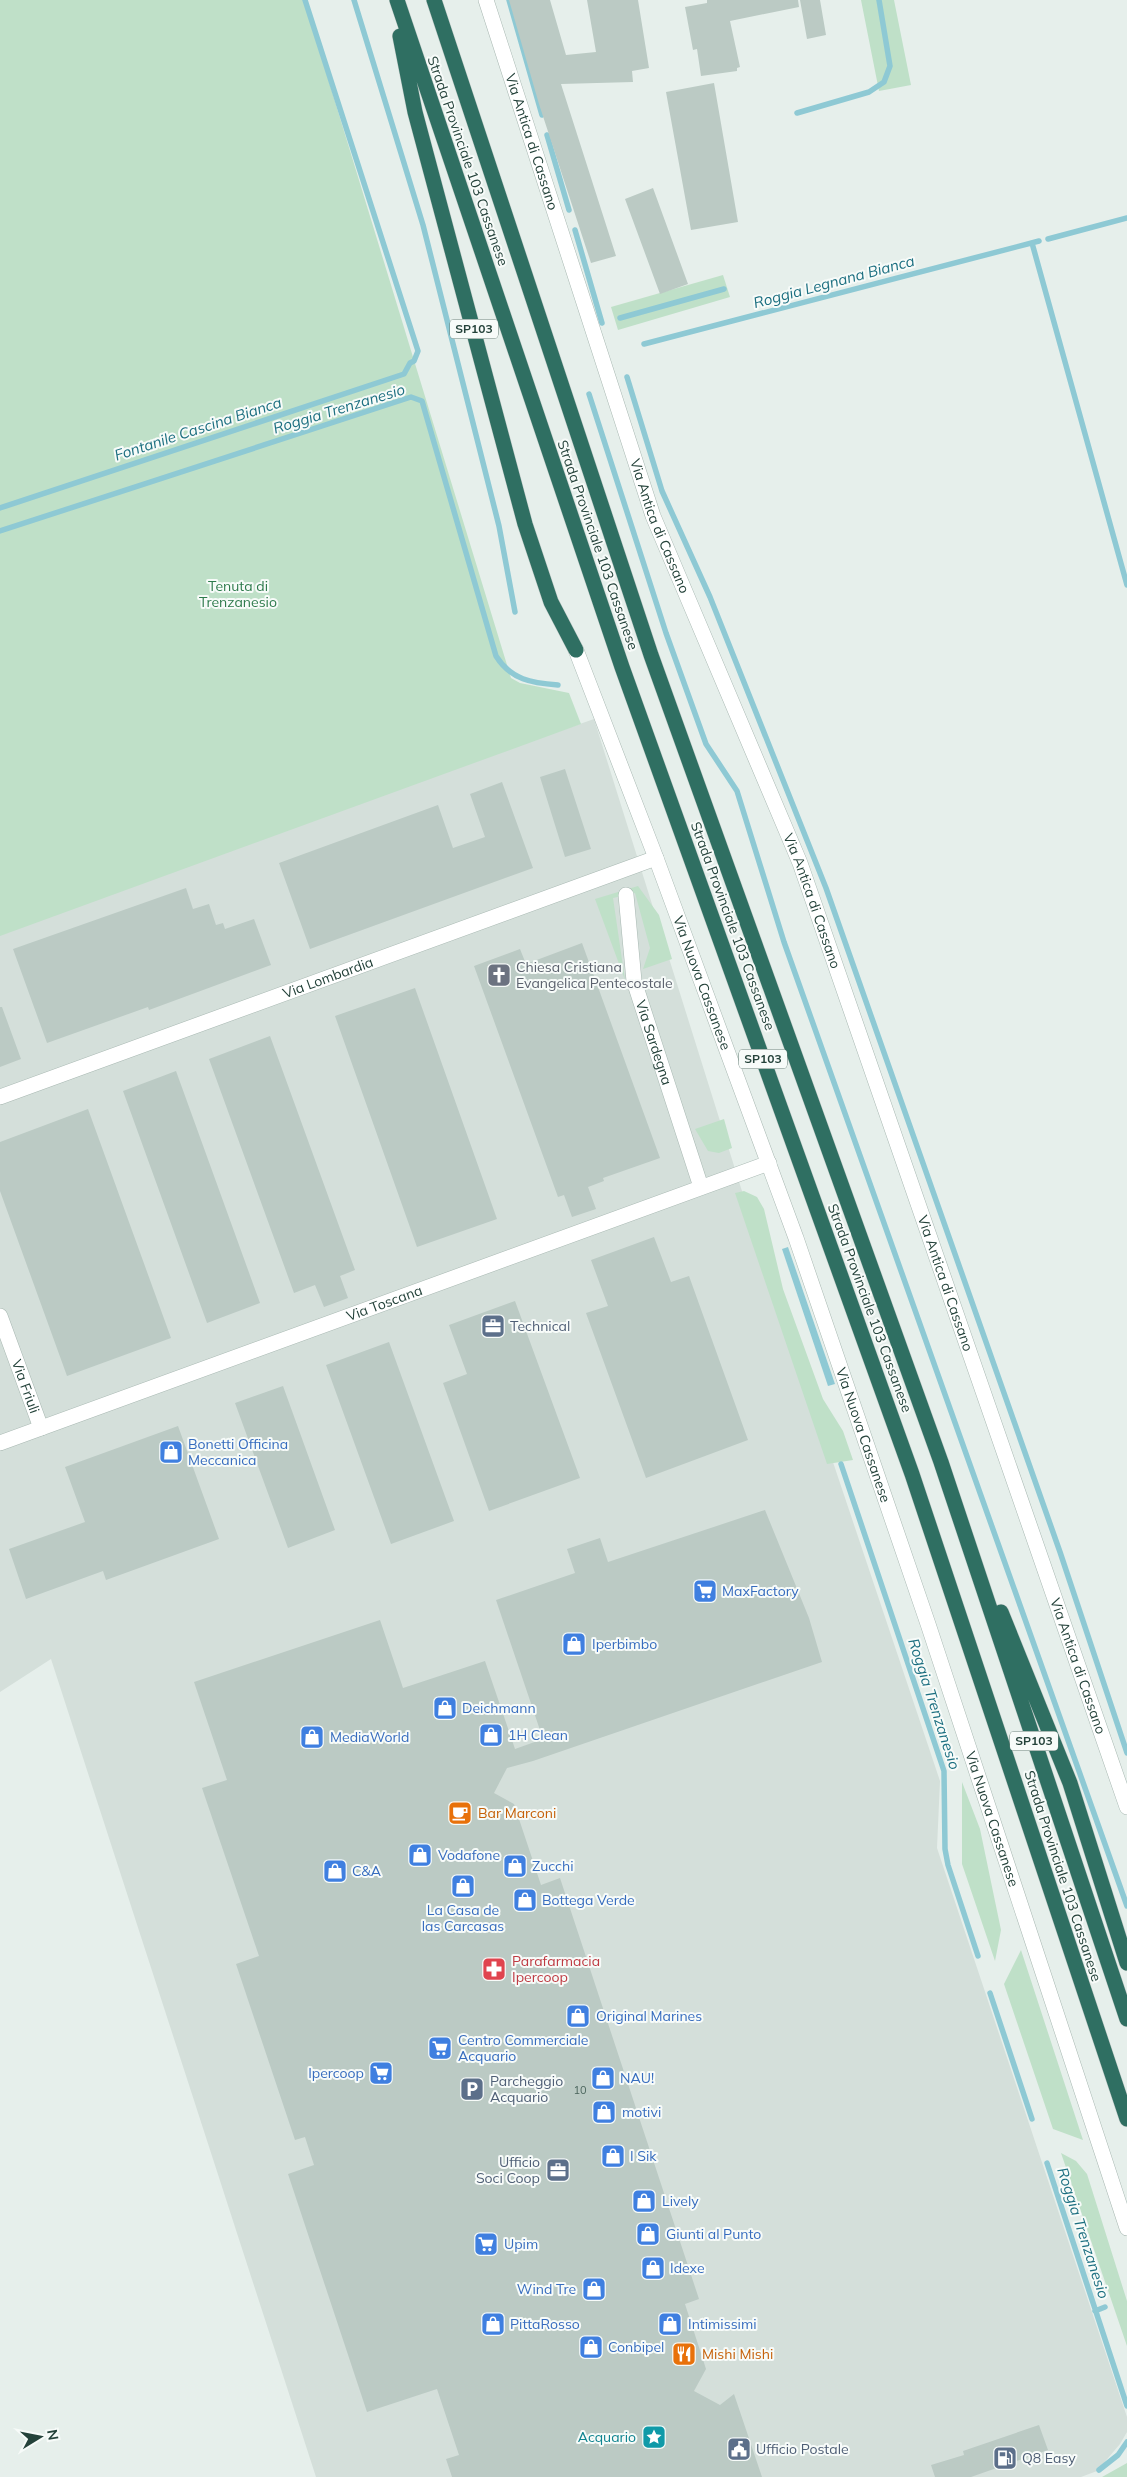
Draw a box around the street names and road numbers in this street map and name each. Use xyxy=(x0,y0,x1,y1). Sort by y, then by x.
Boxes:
street label: Strada Provinciale 103 Cassanese xyxy=(424,54,512,268)
street label: Via Antica di Cassano xyxy=(501,71,562,212)
road number: SP103 xyxy=(450,320,498,338)
street label: Strada Provinciale 103 Cassanese xyxy=(554,438,642,652)
street label: Via Antica di Cassano xyxy=(626,456,694,596)
street label: Strada Provinciale 103 Cassanese xyxy=(687,819,779,1033)
street label: Via Antica di Cassano xyxy=(779,830,845,971)
street label: Via Nuova Cassanese xyxy=(669,913,735,1052)
street label: Via Lombardia xyxy=(280,953,376,1002)
street label: Via Sardegna xyxy=(632,998,676,1087)
road number: SP103 xyxy=(739,1050,787,1068)
street label: Strada Provinciale 103 Cassanese xyxy=(824,1201,916,1415)
street label: Via Antica di Cassano xyxy=(914,1213,977,1354)
street label: Via Toscana xyxy=(344,1281,425,1325)
street label: Via Friuli xyxy=(8,1357,44,1416)
street label: Via Nuova Cassanese xyxy=(832,1365,895,1505)
street label: Via Antica di Cassano xyxy=(1046,1596,1110,1736)
road number: SP103 xyxy=(1010,1732,1058,1750)
street label: Via Nuova Cassanese xyxy=(962,1749,1023,1889)
street label: Strada Provinciale 103 Cassanese xyxy=(1020,1768,1106,1984)

